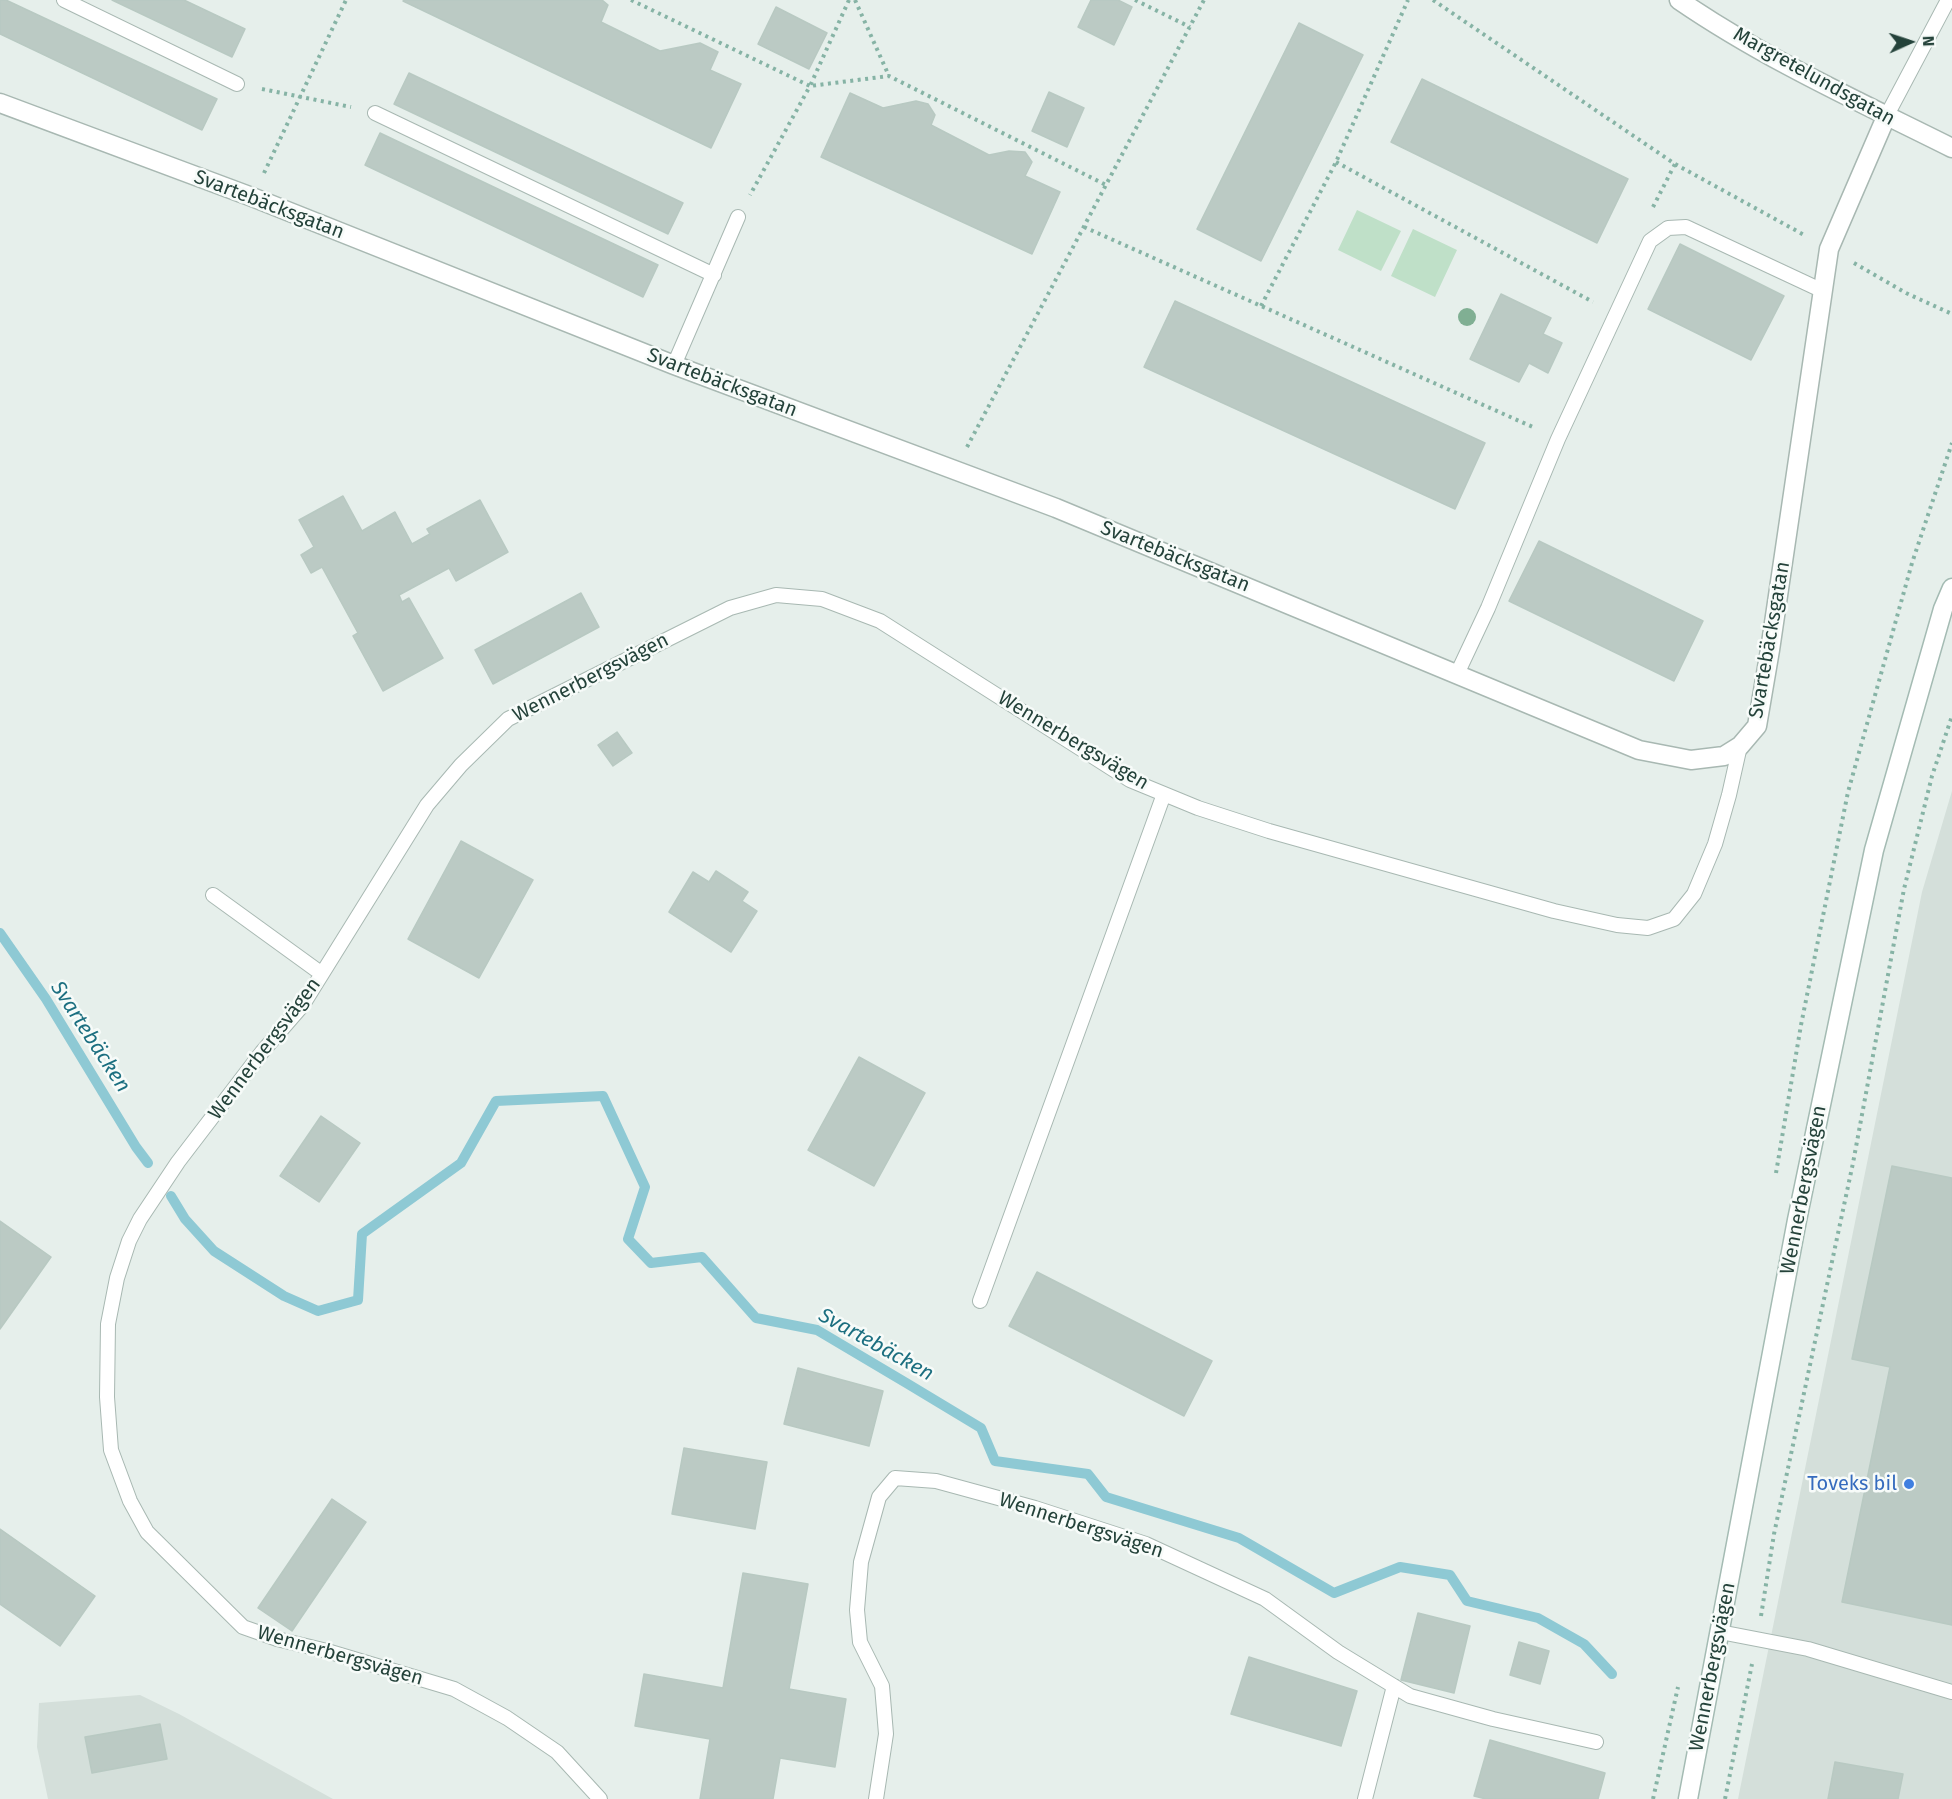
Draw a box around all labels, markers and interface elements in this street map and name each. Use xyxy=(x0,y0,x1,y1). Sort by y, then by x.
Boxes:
north arrow xyxy=(1880,12,1940,72)
street label: Margretelundsgatan xyxy=(1729,23,1899,131)
text: N xyxy=(1919,35,1938,47)
street label: Svartebäcksgatan xyxy=(191,165,347,245)
street label: Svartebäcksgatan xyxy=(644,343,800,423)
street label: Svartebäcksgatan xyxy=(1097,516,1253,598)
street label: Svartebäcksgatan xyxy=(1744,560,1796,720)
street label: Wennerbergsvägen xyxy=(509,628,673,728)
street label: Wennerbergsvägen xyxy=(993,687,1153,795)
street label: Wennerbergsvägen xyxy=(204,973,326,1125)
water label: Svartebäcken xyxy=(45,977,135,1097)
street label: Wennerbergsvägen xyxy=(1776,1103,1832,1277)
water label: Svartebäcken xyxy=(814,1303,938,1387)
place label: Toveks bil xyxy=(1807,1472,1897,1496)
marker: Toveks bil xyxy=(1902,1477,1916,1491)
street label: Wennerbergsvägen xyxy=(996,1488,1166,1564)
street label: Wennerbergsvägen xyxy=(1685,1580,1741,1754)
street label: Wennerbergsvägen xyxy=(254,1621,426,1691)

